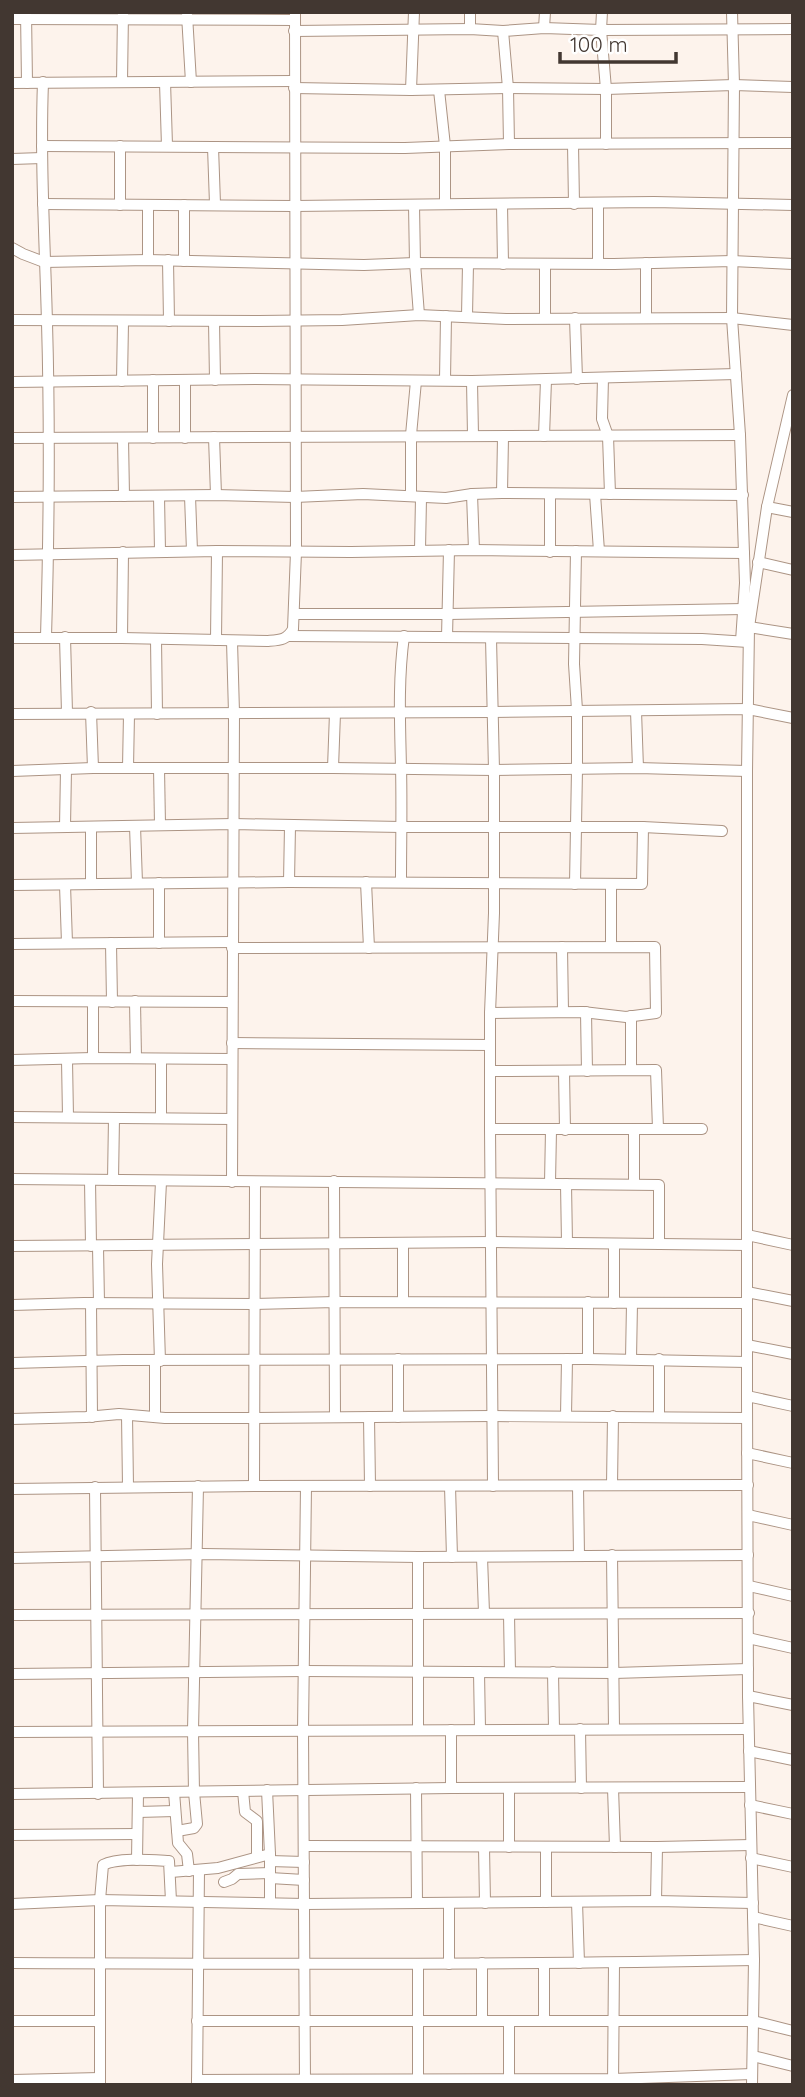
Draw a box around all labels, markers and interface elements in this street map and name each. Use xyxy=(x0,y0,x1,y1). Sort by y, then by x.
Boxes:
scale bar xyxy=(560,21,676,65)
text: 100 m xyxy=(570,31,628,57)

